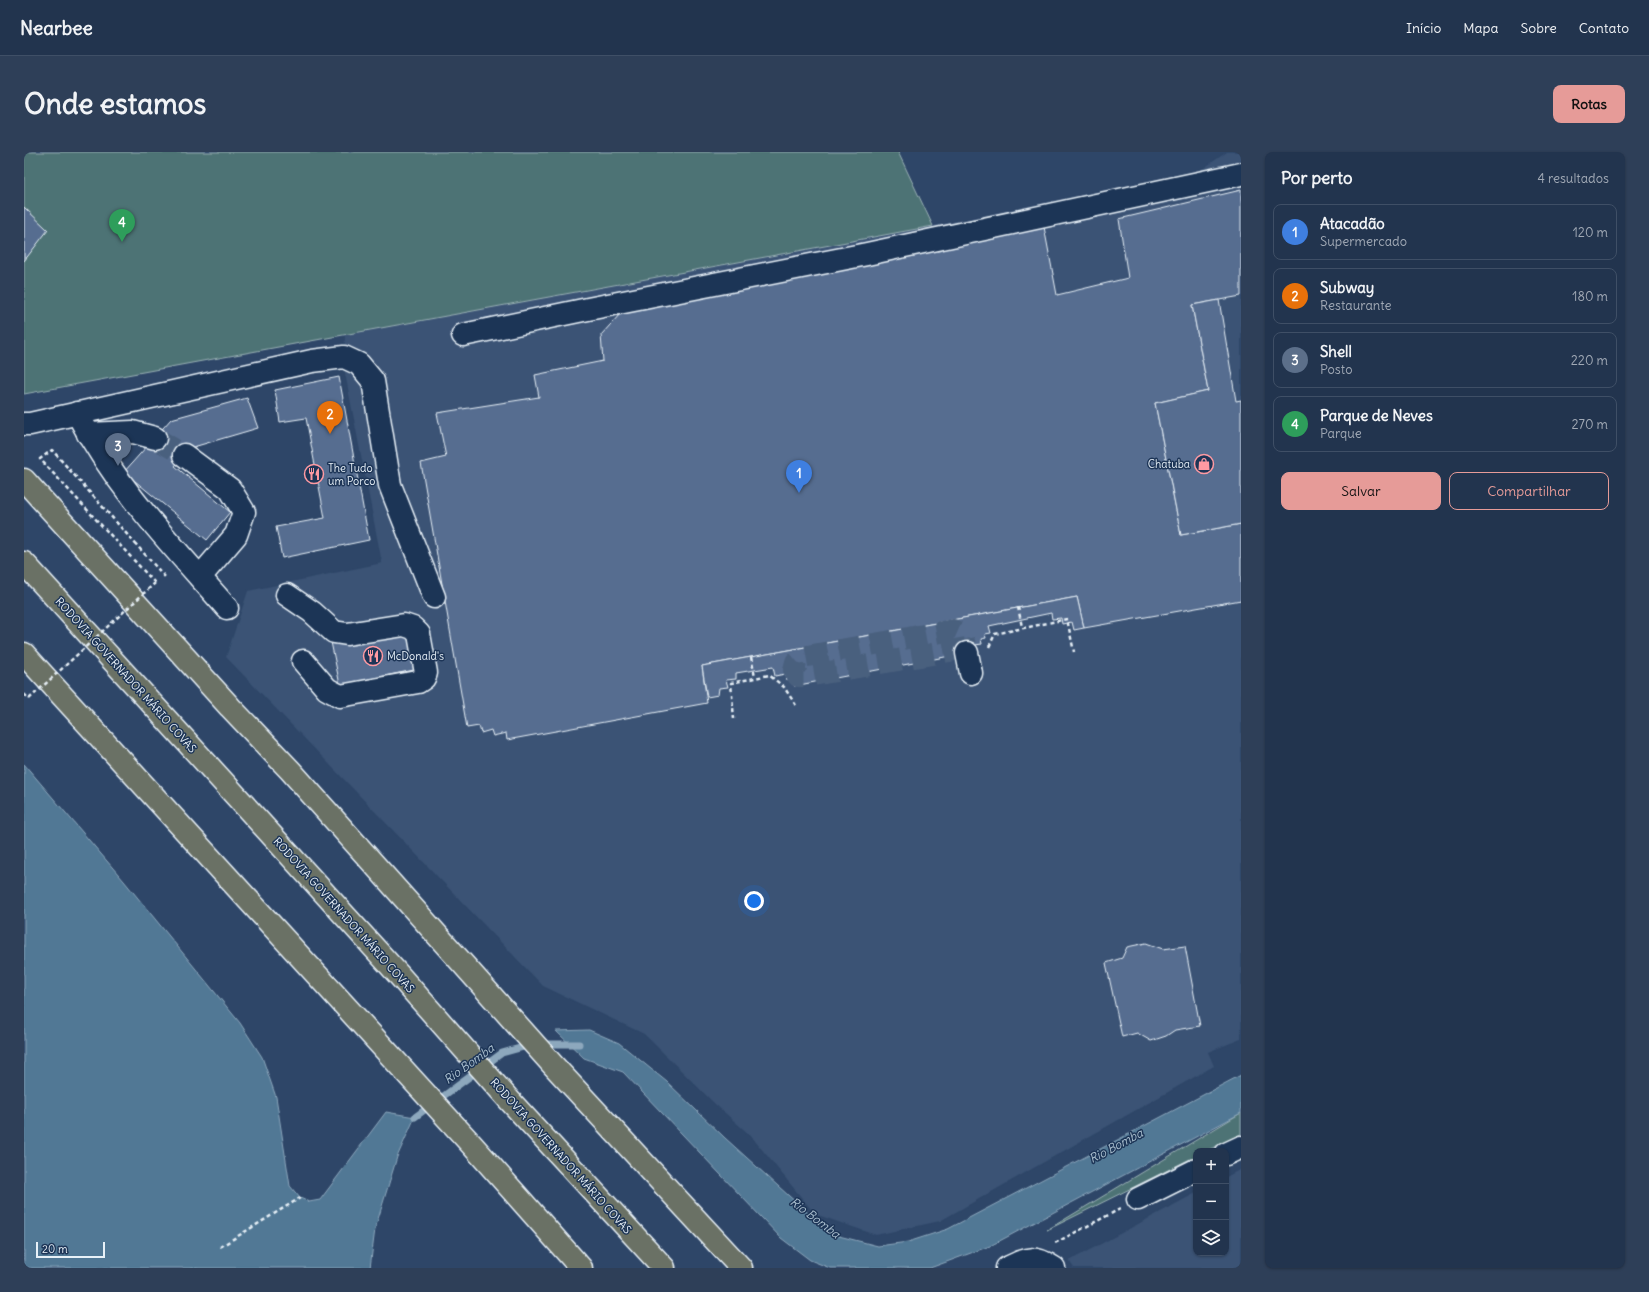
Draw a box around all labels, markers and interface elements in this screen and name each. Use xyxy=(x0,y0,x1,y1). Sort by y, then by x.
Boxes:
text: Nearbee xyxy=(20,16,93,40)
text: Início xyxy=(1406,19,1441,37)
text: Mapa xyxy=(1463,19,1499,37)
text: Sobre xyxy=(1521,19,1557,37)
text: Contato xyxy=(1579,19,1629,37)
button: Rotas xyxy=(1553,85,1625,123)
text: Onde estamos xyxy=(24,86,206,122)
text: Por perto xyxy=(1281,167,1352,189)
text: 4 resultados xyxy=(1537,170,1609,187)
pin: 4 xyxy=(109,209,135,242)
text: Atacadão xyxy=(1320,214,1385,233)
text: 1 xyxy=(1292,224,1298,241)
text: 120 m xyxy=(1573,224,1608,241)
text: Supermercado xyxy=(1320,233,1407,250)
text: Subway xyxy=(1320,278,1374,297)
text: 2 xyxy=(1291,288,1299,305)
text: 180 m xyxy=(1572,288,1608,305)
text: Restaurante xyxy=(1320,297,1392,314)
text: Shell xyxy=(1320,342,1352,361)
text: 3 xyxy=(1291,352,1299,369)
text: 220 m xyxy=(1571,352,1608,369)
text: Posto xyxy=(1320,361,1352,378)
pin: 2 xyxy=(317,401,343,434)
text: Parque de Neves xyxy=(1320,406,1433,425)
text: 4 xyxy=(1291,416,1299,433)
text: 270 m xyxy=(1571,416,1608,433)
text: Parque xyxy=(1320,425,1362,442)
pin: 3 xyxy=(105,433,131,466)
shop icon: Chatuba xyxy=(1193,453,1215,475)
place label: Chatuba xyxy=(1148,457,1190,471)
pin: 1 xyxy=(786,460,812,493)
place label: The Tudo um Porco xyxy=(328,461,375,488)
restaurant icon: The Tudo um Porco xyxy=(303,463,325,485)
button: Salvar xyxy=(1281,472,1441,510)
button: Compartilhar xyxy=(1449,472,1609,510)
street label: RODOVIA GOVERNADOR MÁRIO COVAS xyxy=(52,594,200,756)
restaurant icon: McDonald's xyxy=(362,645,384,667)
place label: McDonald's xyxy=(387,649,444,663)
street label: RODOVIA GOVERNADOR MÁRIO COVAS xyxy=(270,834,418,996)
your location xyxy=(744,891,764,911)
water label: Rio Bomba xyxy=(441,1040,498,1087)
street label: RODOVIA GOVERNADOR MÁRIO COVAS xyxy=(487,1075,635,1237)
water label: Rio Bomba xyxy=(1086,1125,1146,1166)
map controls xyxy=(1193,1148,1229,1256)
button: + xyxy=(1193,1148,1229,1184)
button: − xyxy=(1193,1184,1229,1220)
water label: Rio Bomba xyxy=(787,1194,844,1242)
button: layers xyxy=(1193,1220,1229,1256)
scale bar xyxy=(36,1240,105,1259)
text: 20 m xyxy=(42,1242,68,1256)

